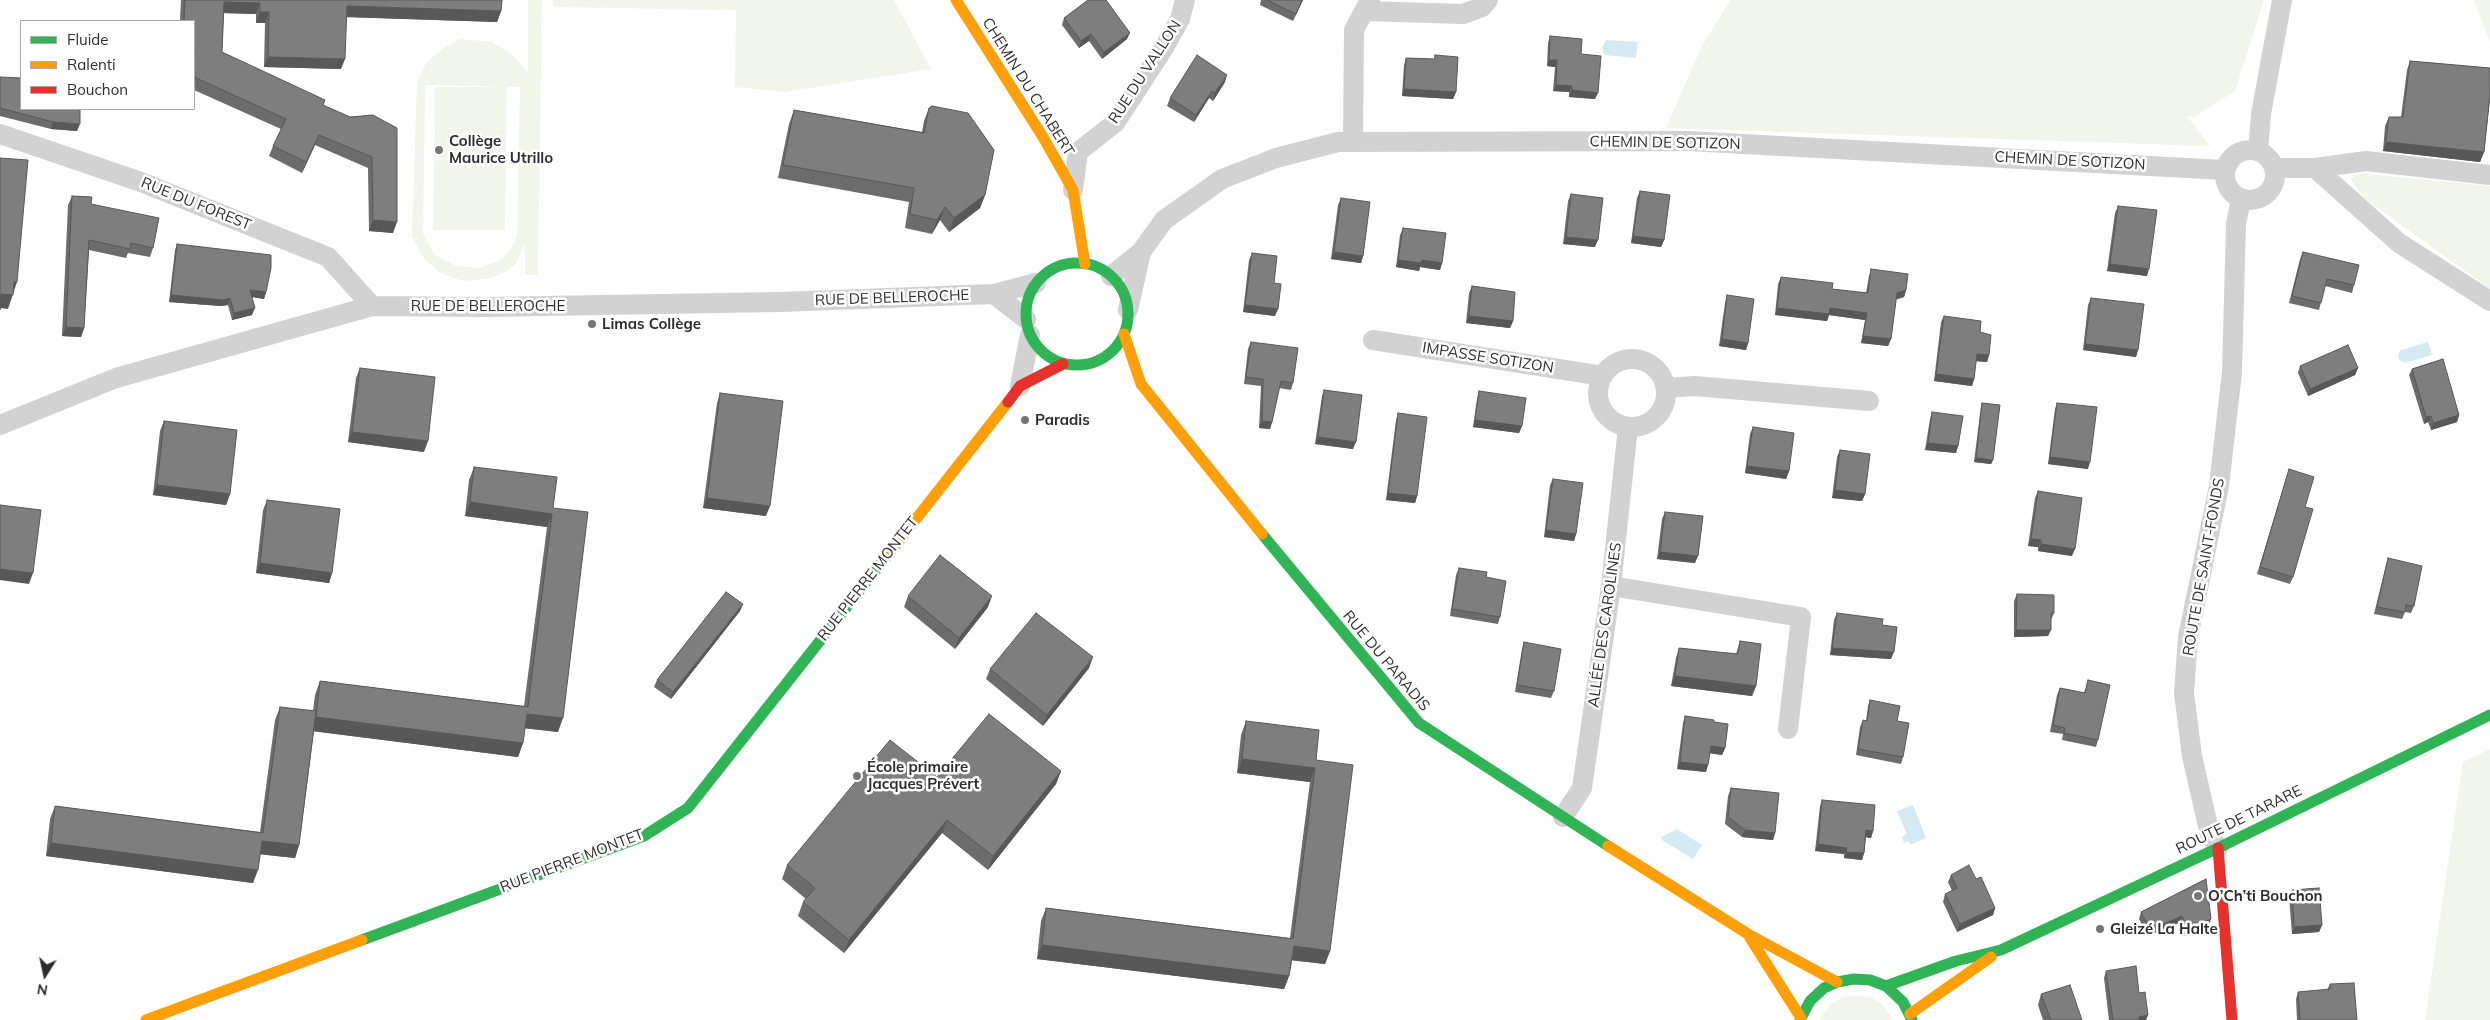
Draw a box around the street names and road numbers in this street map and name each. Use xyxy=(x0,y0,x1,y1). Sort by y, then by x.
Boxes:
street label: CHEMIN DU CHABERT xyxy=(978,15,1078,159)
street label: RUE DU VALLON xyxy=(1105,17,1185,127)
street label: CHEMIN DE SOTIZON xyxy=(1589,133,1741,153)
street label: CHEMIN DE SOTIZON xyxy=(1994,148,2146,174)
street label: RUE DU FOREST xyxy=(138,174,254,234)
street label: RUE DE BELLEROCHE xyxy=(814,286,970,310)
street label: RUE DE BELLEROCHE xyxy=(411,297,565,315)
street label: IMPASSE SOTIZON xyxy=(1421,339,1555,377)
street label: ROUTE DE SAINT-FONDS xyxy=(2179,477,2229,657)
street label: RUE PIERRE MONTET xyxy=(814,513,922,645)
street label: ALLÉE DES CAROLINES xyxy=(1585,541,1625,709)
street label: RUE DU PARADIS xyxy=(1339,607,1433,715)
street label: ROUTE DE TARARE xyxy=(2173,782,2305,858)
street label: RUE PIERRE MONTET xyxy=(498,825,646,897)

